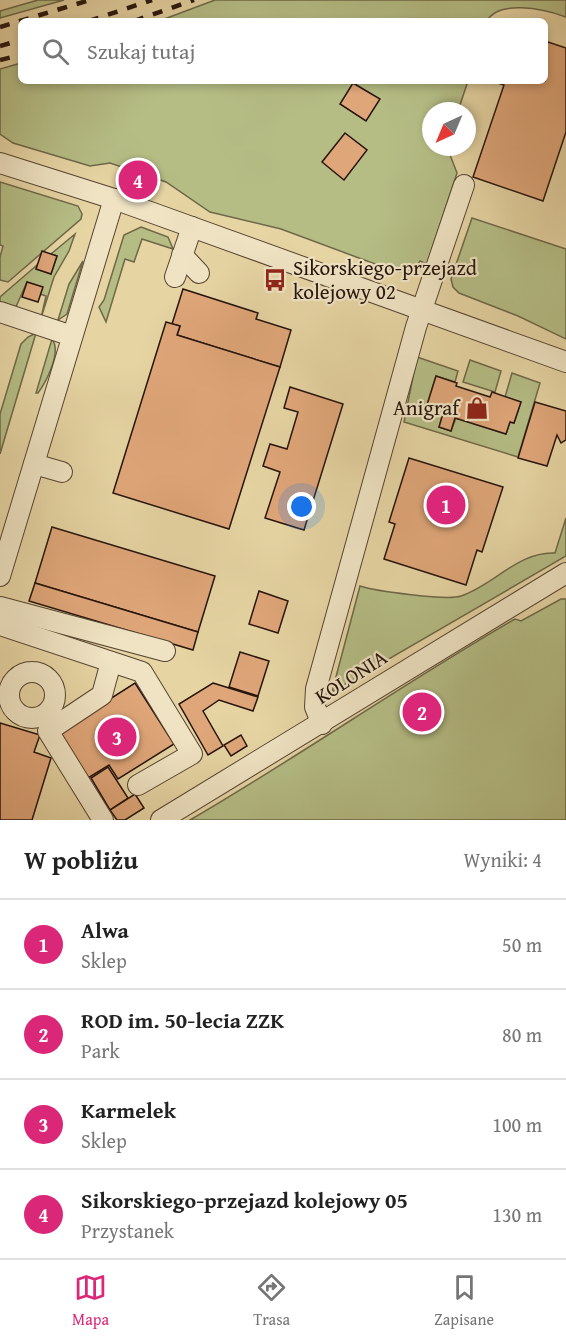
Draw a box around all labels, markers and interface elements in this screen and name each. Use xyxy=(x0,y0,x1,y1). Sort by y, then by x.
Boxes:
search box xyxy=(18,18,548,84)
icon: search xyxy=(39,35,72,68)
text: Szukaj tutaj xyxy=(87,35,195,67)
north arrow xyxy=(422,102,476,156)
pin: 4 xyxy=(118,158,158,202)
place label: Sikorskiego-przejazd kolejowy 02 xyxy=(293,252,478,307)
bus stop icon: Sikorskiego-przejazd kolejowy 02 xyxy=(262,267,288,293)
place label: Anigraf xyxy=(393,392,461,423)
shop icon: Anigraf xyxy=(464,395,490,421)
pin: 1 xyxy=(426,482,466,528)
your location xyxy=(287,492,316,521)
street label: KOLONIA xyxy=(309,642,393,712)
pin: 2 xyxy=(402,690,442,734)
pin: 3 xyxy=(98,714,136,760)
text: W pobliżu xyxy=(24,840,138,879)
text: Wyniki: 4 xyxy=(464,845,542,874)
text: Alwa xyxy=(81,914,129,946)
text: 1 xyxy=(38,930,49,959)
text: 50 m xyxy=(502,930,542,959)
text: Sklep xyxy=(81,946,127,975)
text: ROD im. 50-lecia ZZK xyxy=(81,1004,284,1036)
text: 2 xyxy=(38,1020,49,1049)
text: 80 m xyxy=(502,1020,542,1049)
text: Park xyxy=(81,1036,120,1065)
text: Karmelek xyxy=(81,1094,176,1126)
text: 3 xyxy=(38,1110,49,1139)
text: 100 m xyxy=(492,1110,542,1139)
text: Sklep xyxy=(81,1126,127,1155)
text: Sikorskiego-przejazd kolejowy 05 xyxy=(81,1184,408,1216)
text: 4 xyxy=(38,1200,49,1229)
text: 130 m xyxy=(492,1200,542,1229)
text: Przystanek xyxy=(81,1216,174,1245)
tab: Mapa xyxy=(72,1271,109,1331)
tab: Trasa xyxy=(253,1271,290,1331)
tab: Zapisane xyxy=(434,1271,494,1331)

